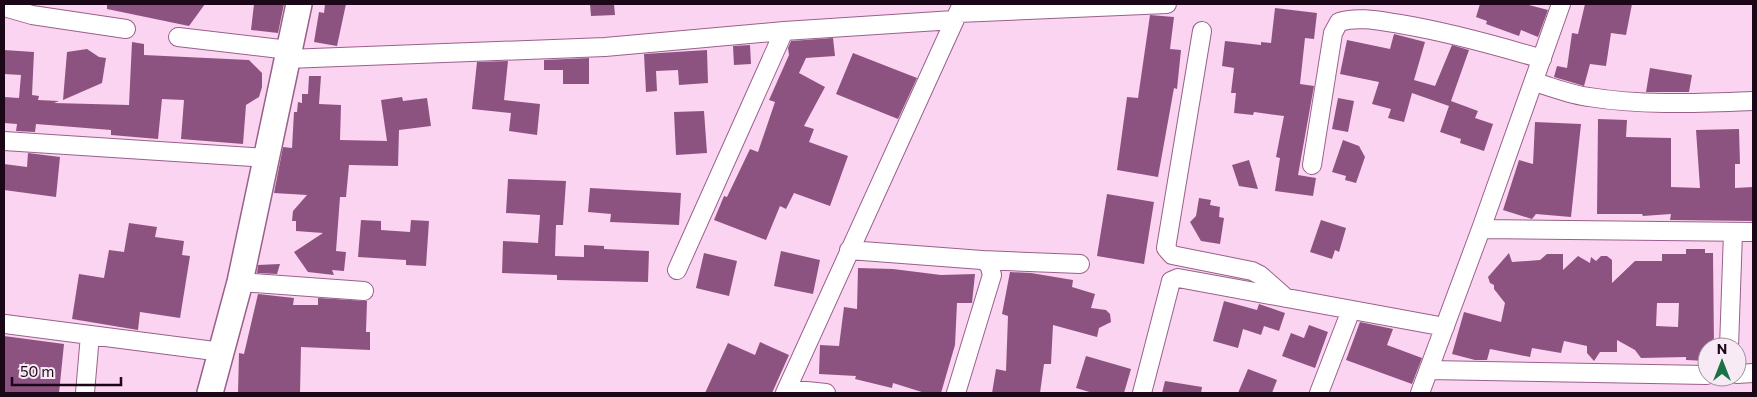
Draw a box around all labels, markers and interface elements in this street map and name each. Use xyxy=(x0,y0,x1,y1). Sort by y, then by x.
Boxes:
north arrow xyxy=(1697,337,1747,387)
text: N xyxy=(1717,340,1727,357)
scale bar xyxy=(12,354,121,386)
text: 50 m xyxy=(20,362,54,380)

